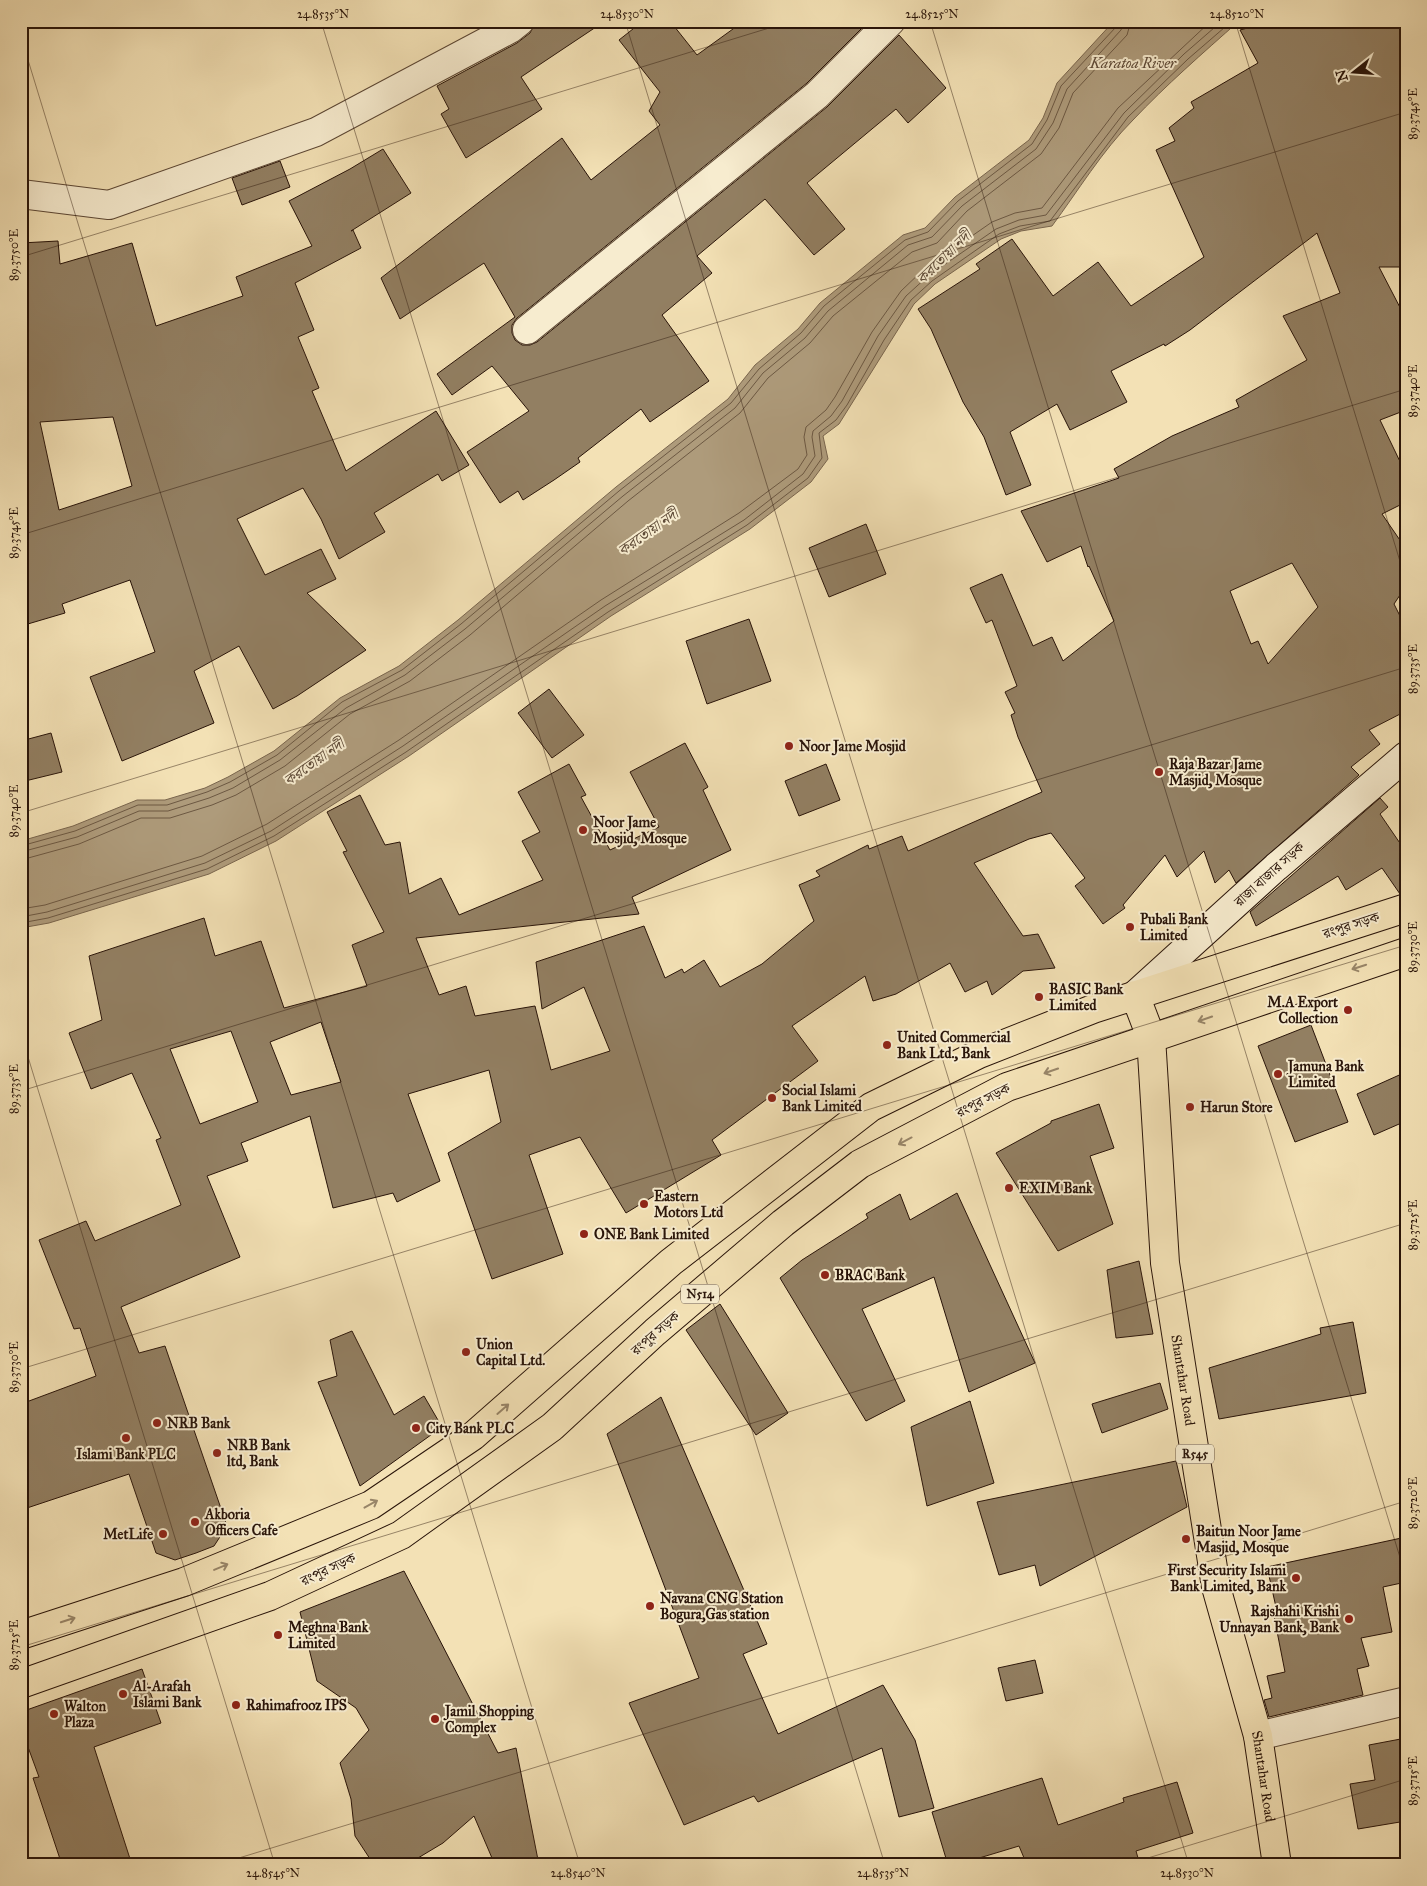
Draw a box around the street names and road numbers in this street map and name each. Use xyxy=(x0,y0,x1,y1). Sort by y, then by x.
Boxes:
street label: রাজা বাজার সড়ক xyxy=(1230,838,1309,911)
street label: রংপুর সড়ক xyxy=(1320,908,1383,943)
street label: রংপুর সড়ক xyxy=(952,1079,1014,1122)
road number: N514 xyxy=(681,1285,719,1304)
street label: রংপুর সড়ক xyxy=(627,1307,684,1360)
street label: Shantahar Road xyxy=(1167,1333,1198,1427)
road number: R545 xyxy=(1176,1445,1214,1464)
street label: রংপুর সড়ক xyxy=(297,1549,359,1590)
street label: Shantahar Road xyxy=(1248,1729,1279,1823)

